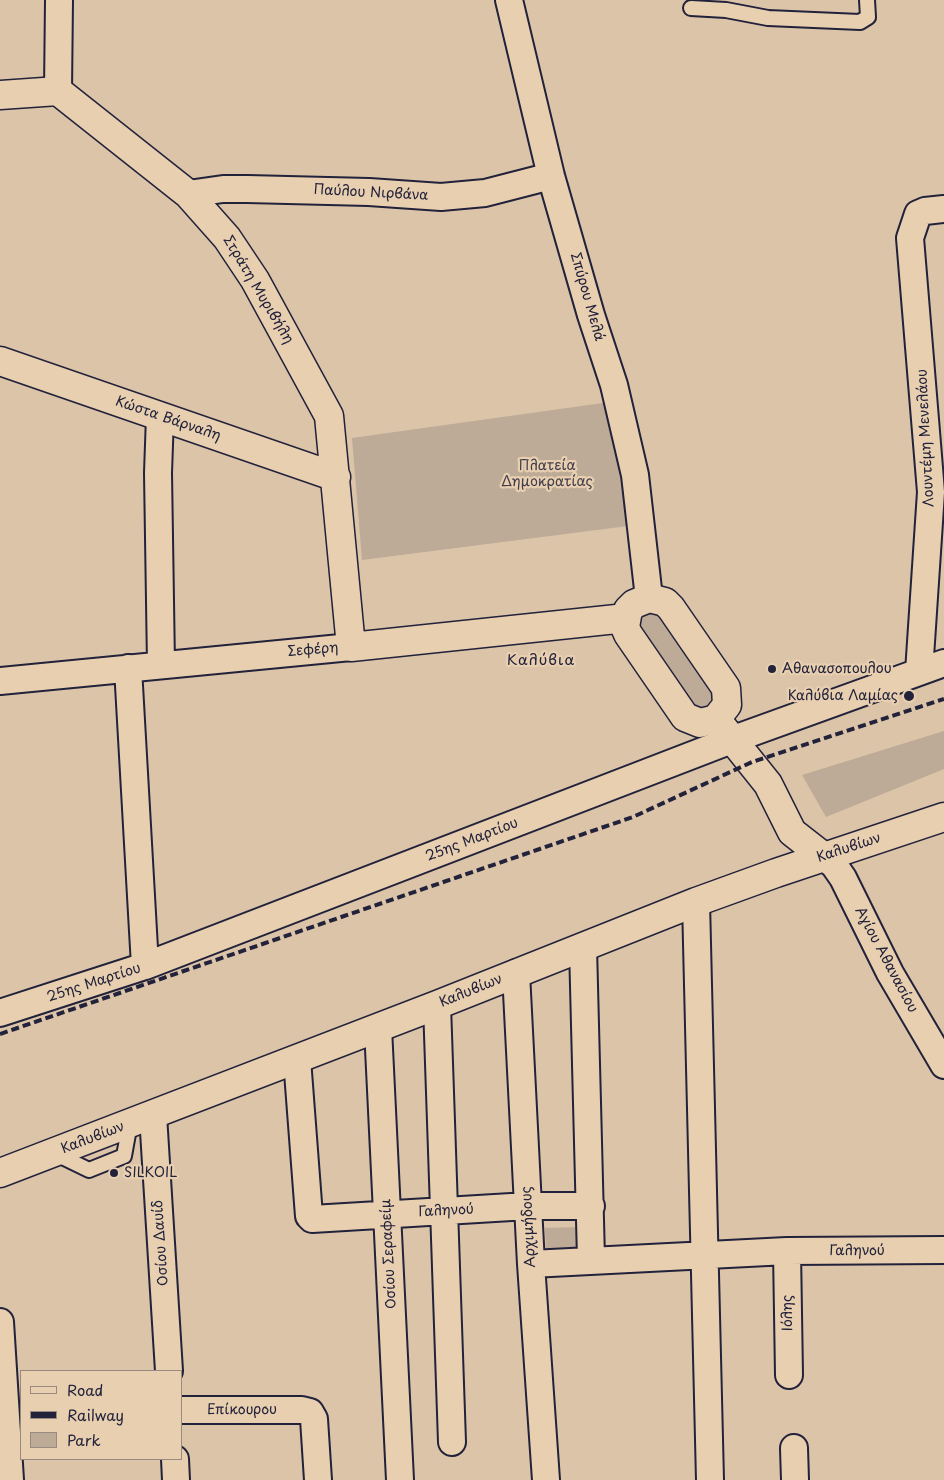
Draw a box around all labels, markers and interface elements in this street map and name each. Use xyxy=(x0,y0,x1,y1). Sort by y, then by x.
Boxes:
street label: Παύλου Νιρβάνα xyxy=(313,182,429,204)
street label: Στράτη Μυριβήλη xyxy=(219,233,297,347)
street label: Σπύρου Μελά xyxy=(566,251,608,343)
street label: Λουντέμη Μενελάου xyxy=(914,368,938,508)
street label: Κώστα Βάρναλη xyxy=(113,393,223,445)
park label: Πλατεία Δημοκρατίας xyxy=(501,458,593,491)
street label: Σεφέρη xyxy=(287,639,339,661)
district label: Καλύβια xyxy=(507,652,575,670)
place label: Αθανασοπουλου xyxy=(782,661,892,677)
marker: Αθανασοπουλου xyxy=(766,663,778,675)
place label: Καλύβια Λαμίας xyxy=(788,688,898,704)
marker: Καλύβια Λαμίας xyxy=(902,689,916,703)
street label: 25ης Μαρτίου xyxy=(423,815,521,865)
street label: Καλυβίων xyxy=(815,830,883,866)
street label: Αγίου Αθανασίου xyxy=(851,904,921,1016)
street label: 25ης Μαρτίου xyxy=(45,960,143,1006)
street label: Καλυβίων xyxy=(437,971,505,1011)
street label: Καλυβίων xyxy=(59,1118,127,1158)
place label: SILKOIL xyxy=(124,1165,177,1181)
marker: SILKOIL xyxy=(108,1167,120,1179)
street label: Αρχιμήδους xyxy=(518,1186,540,1268)
street label: Οσίου Σεραφείμ xyxy=(378,1198,400,1310)
street label: Οσίου Δαυίδ xyxy=(150,1200,172,1286)
street label: Γαληνού xyxy=(418,1201,474,1221)
street label: Γαληνού xyxy=(829,1243,885,1259)
street label: Ιόλης xyxy=(779,1295,797,1331)
legend xyxy=(20,1370,182,1460)
text: Road xyxy=(67,1378,103,1401)
street label: Επίκουρου xyxy=(207,1402,277,1418)
text: Railway xyxy=(67,1403,124,1426)
text: Park xyxy=(67,1428,101,1451)

